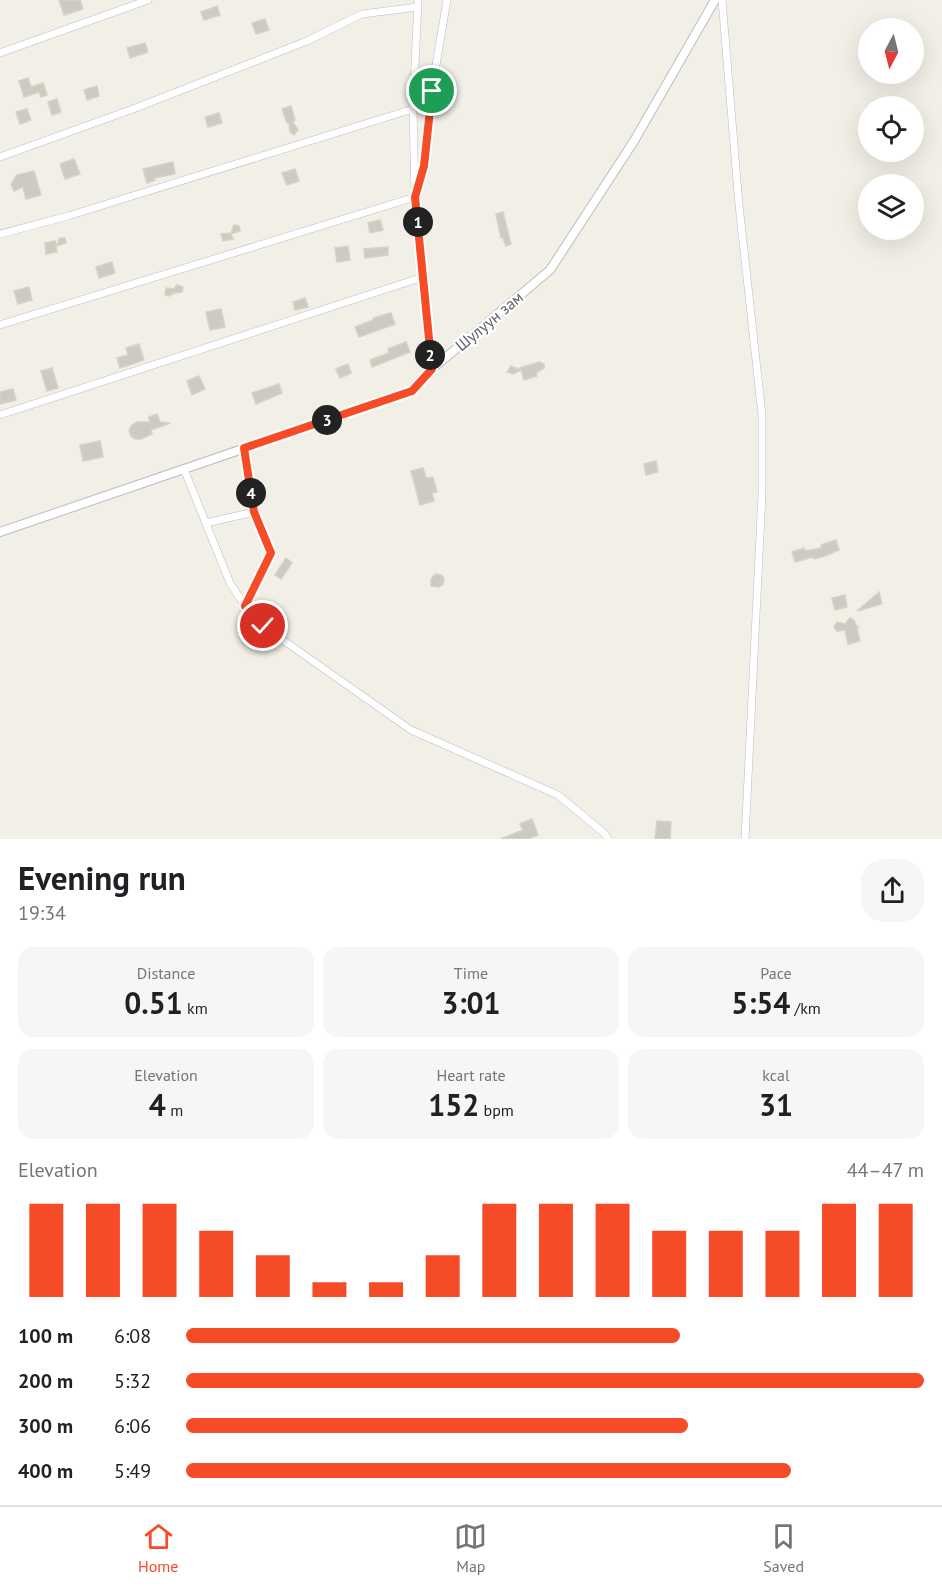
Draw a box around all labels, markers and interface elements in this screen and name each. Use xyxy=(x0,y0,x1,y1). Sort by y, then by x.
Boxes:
north arrow xyxy=(858,18,924,84)
map controls xyxy=(858,18,924,240)
pin xyxy=(406,65,457,116)
icon: arrive xyxy=(415,74,448,107)
button: locate xyxy=(858,96,924,162)
button: layers xyxy=(858,174,924,240)
pin: 1 xyxy=(403,207,433,237)
text: 1 xyxy=(413,212,423,232)
street label: Шулуун зам xyxy=(451,287,527,355)
pin: 2 xyxy=(415,340,445,370)
text: 2 xyxy=(425,345,435,365)
pin: 3 xyxy=(312,405,342,435)
text: 3 xyxy=(322,410,332,430)
pin: 4 xyxy=(236,478,266,508)
text: 4 xyxy=(246,483,256,503)
pin xyxy=(237,600,288,651)
icon: check xyxy=(246,609,279,642)
text: Evening run xyxy=(18,856,186,899)
button: share xyxy=(861,859,924,922)
text: 19:34 xyxy=(18,900,66,926)
text: Distance xyxy=(137,963,195,983)
text: Time xyxy=(454,963,488,983)
text: Pace xyxy=(760,963,792,983)
text: 0.51 xyxy=(124,983,183,1022)
text: 3:01 xyxy=(441,983,501,1022)
text: 5:54 xyxy=(731,983,790,1022)
text: km xyxy=(183,998,208,1018)
text: /km xyxy=(790,998,821,1018)
text: Elevation xyxy=(134,1065,198,1085)
text: Heart rate xyxy=(436,1065,506,1085)
text: kcal xyxy=(762,1065,790,1085)
text: 4 xyxy=(149,1085,166,1124)
text: 152 xyxy=(428,1085,479,1124)
text: 31 xyxy=(759,1085,793,1124)
text: m xyxy=(166,1100,183,1120)
text: bpm xyxy=(479,1100,514,1120)
text: Elevation xyxy=(18,1157,98,1183)
text: 44–47 m xyxy=(847,1157,924,1183)
text: 100 m xyxy=(18,1323,73,1349)
text: 6:08 xyxy=(114,1323,151,1349)
text: 200 m xyxy=(18,1368,73,1394)
text: 5:32 xyxy=(114,1368,151,1394)
text: 300 m xyxy=(18,1413,73,1439)
text: 6:06 xyxy=(114,1413,151,1439)
text: 400 m xyxy=(18,1458,73,1484)
text: 5:49 xyxy=(114,1458,151,1484)
tab: Home xyxy=(138,1520,178,1576)
tab: Map xyxy=(454,1520,487,1576)
tab: Saved xyxy=(763,1520,804,1576)

